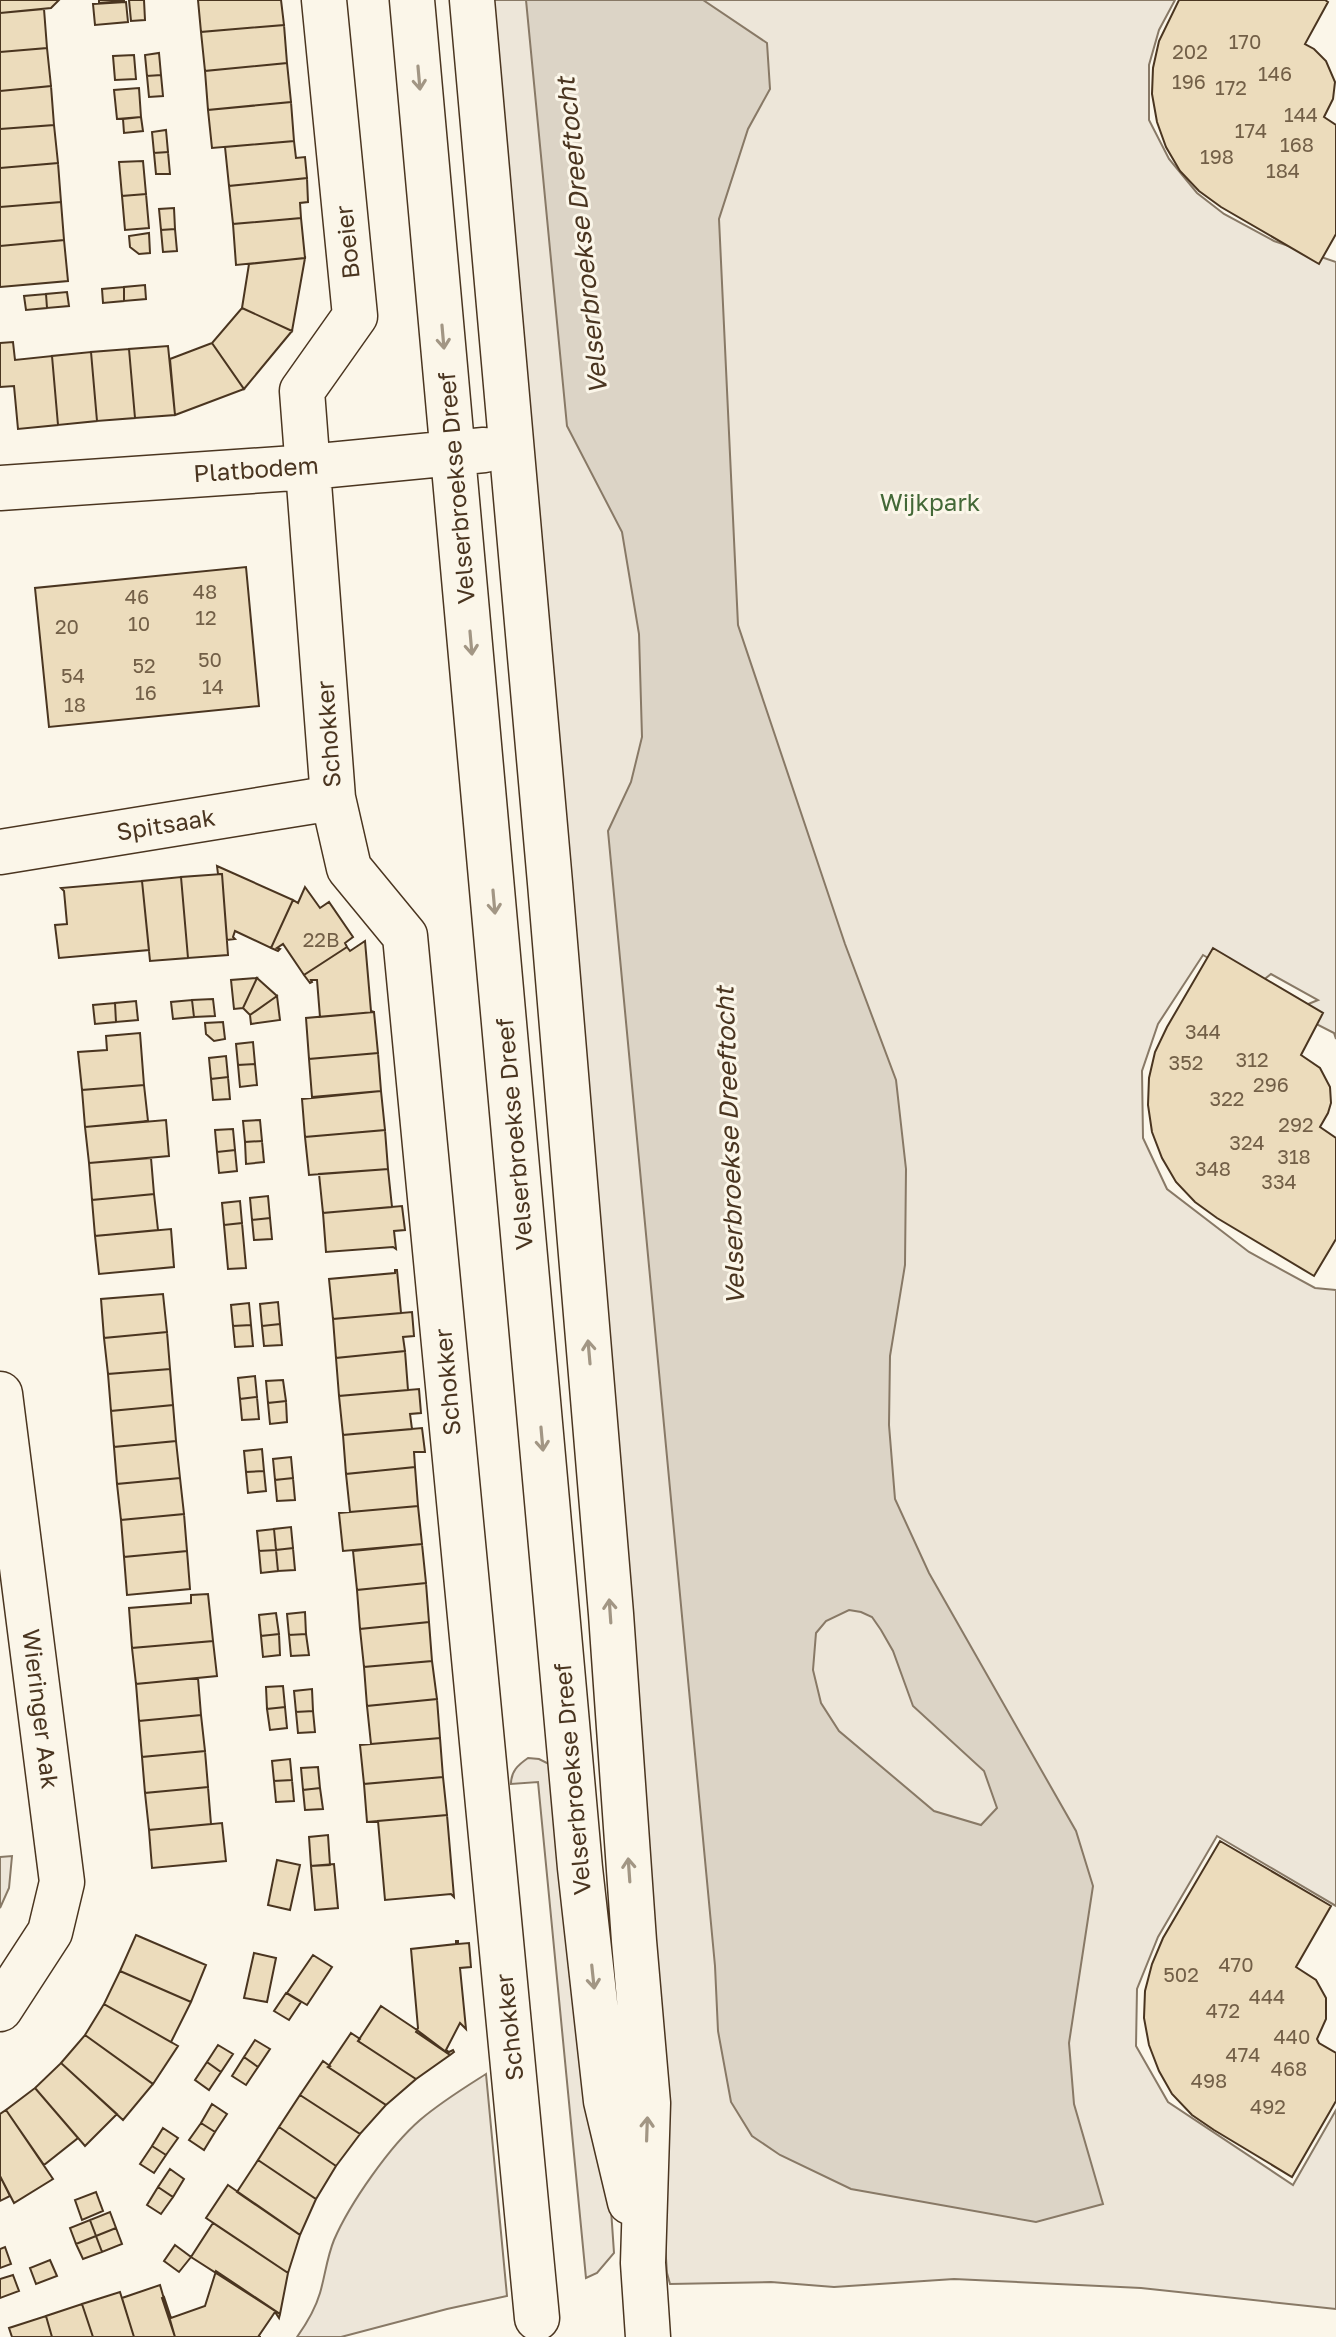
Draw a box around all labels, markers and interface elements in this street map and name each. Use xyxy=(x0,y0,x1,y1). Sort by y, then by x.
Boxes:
house number: 170 xyxy=(1229,29,1261,53)
house number: 202 xyxy=(1172,39,1208,63)
house number: 146 xyxy=(1258,61,1292,85)
one-way arrow xyxy=(412,64,427,91)
house number: 196 xyxy=(1172,69,1206,93)
water label: Velserbroekse Dreeftocht xyxy=(549,73,614,396)
house number: 172 xyxy=(1215,75,1247,99)
house number: 144 xyxy=(1284,102,1318,126)
house number: 174 xyxy=(1235,118,1267,142)
house number: 168 xyxy=(1280,132,1314,156)
house number: 198 xyxy=(1200,144,1234,168)
house number: 184 xyxy=(1266,158,1300,182)
street label: Boeier xyxy=(328,204,365,281)
one-way arrow xyxy=(436,323,451,350)
street label: Velserbroekse Dreef xyxy=(431,371,480,605)
street label: Platbodem xyxy=(192,450,319,487)
park label: Wijkpark xyxy=(880,487,980,516)
house number: 48 xyxy=(193,579,217,603)
house number: 46 xyxy=(125,584,149,608)
house number: 12 xyxy=(195,605,217,629)
house number: 10 xyxy=(128,611,150,635)
house number: 20 xyxy=(55,614,79,638)
one-way arrow xyxy=(464,629,479,656)
house number: 50 xyxy=(198,647,222,671)
house number: 52 xyxy=(132,653,156,677)
house number: 54 xyxy=(61,663,85,687)
house number: 14 xyxy=(202,674,224,698)
street label: Schokker xyxy=(309,679,346,789)
house number: 16 xyxy=(135,680,157,704)
house number: 18 xyxy=(64,692,86,716)
street label: Spitsaak xyxy=(114,801,217,846)
one-way arrow xyxy=(487,888,502,915)
house number: 22B xyxy=(303,927,339,951)
water label: Velserbroekse Dreeftocht xyxy=(708,984,751,1306)
street label: Velserbroekse Dreef xyxy=(489,1017,538,1251)
house number: 344 xyxy=(1185,1019,1221,1043)
house number: 312 xyxy=(1236,1047,1269,1071)
house number: 352 xyxy=(1169,1050,1203,1074)
house number: 296 xyxy=(1253,1072,1289,1096)
house number: 322 xyxy=(1210,1086,1244,1110)
house number: 292 xyxy=(1278,1112,1314,1136)
house number: 324 xyxy=(1229,1130,1265,1154)
house number: 318 xyxy=(1277,1144,1311,1168)
house number: 348 xyxy=(1195,1156,1231,1180)
house number: 334 xyxy=(1261,1169,1297,1193)
street label: Schokker xyxy=(427,1327,466,1437)
one-way arrow xyxy=(581,1339,596,1366)
one-way arrow xyxy=(535,1425,550,1452)
one-way arrow xyxy=(602,1598,617,1625)
street label: Wieringer Aak xyxy=(17,1627,66,1791)
street label: Velserbroekse Dreef xyxy=(547,1662,596,1896)
one-way arrow xyxy=(621,1857,636,1884)
house number: 470 xyxy=(1218,1952,1254,1976)
house number: 502 xyxy=(1163,1962,1199,1986)
one-way arrow xyxy=(585,1963,600,1990)
street label: Schokker xyxy=(488,1972,529,2082)
house number: 444 xyxy=(1249,1984,1285,2008)
house number: 472 xyxy=(1206,1998,1240,2022)
house number: 440 xyxy=(1274,2024,1310,2048)
house number: 474 xyxy=(1226,2042,1261,2066)
house number: 468 xyxy=(1271,2056,1307,2080)
house number: 498 xyxy=(1191,2068,1227,2092)
house number: 492 xyxy=(1250,2094,1286,2118)
one-way arrow xyxy=(640,2116,655,2143)

